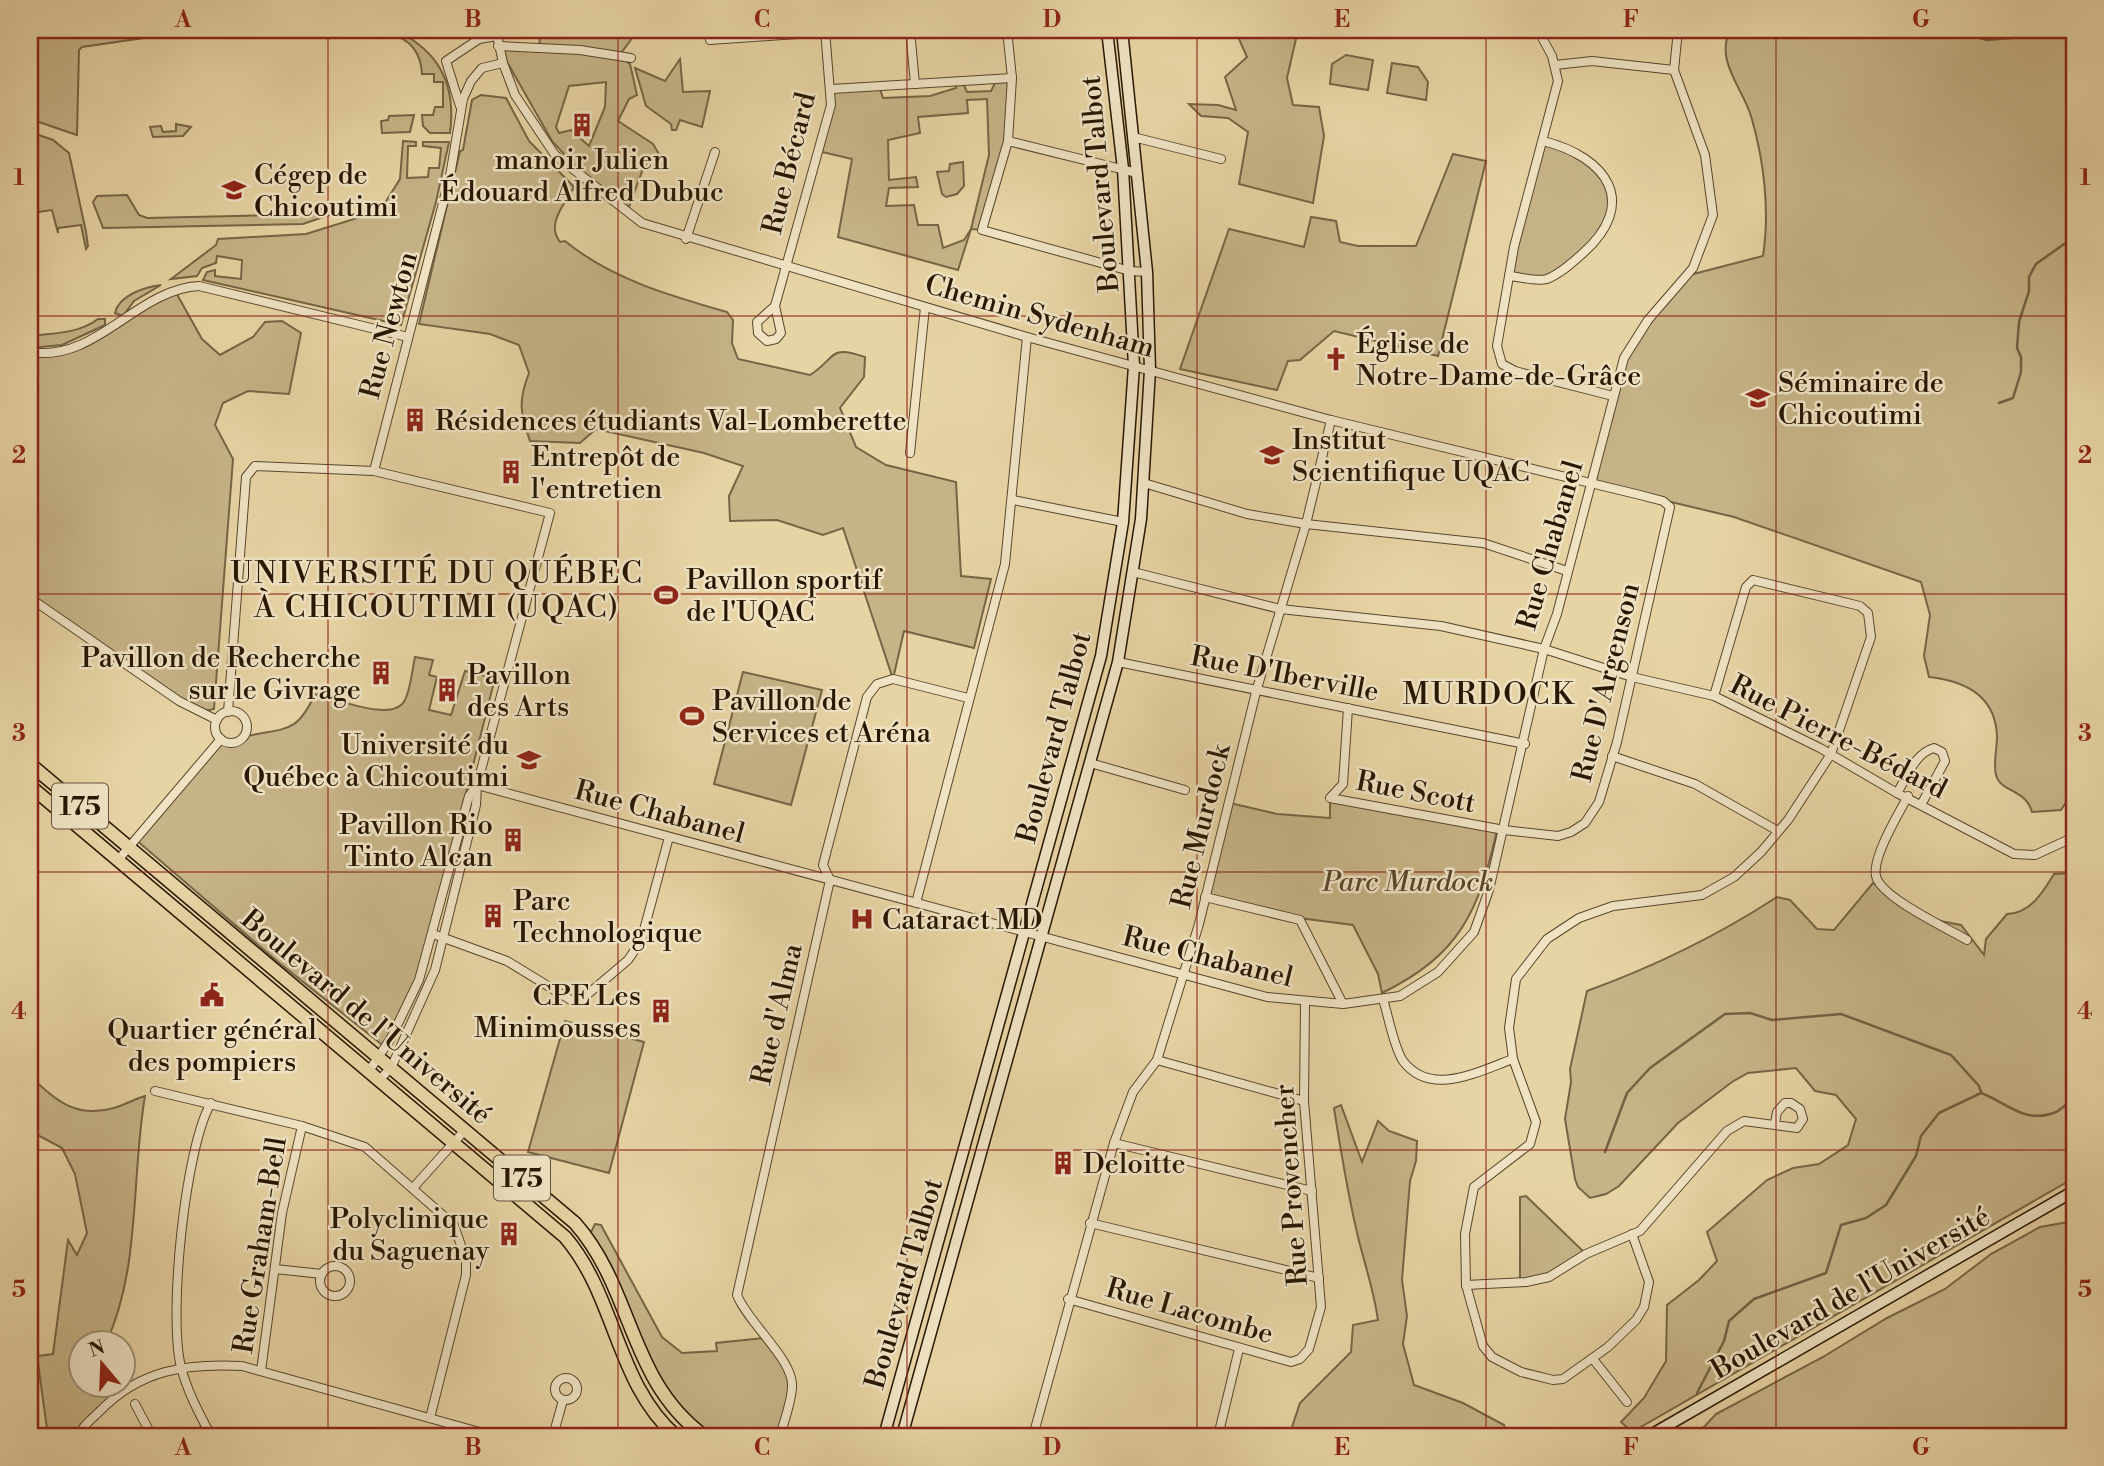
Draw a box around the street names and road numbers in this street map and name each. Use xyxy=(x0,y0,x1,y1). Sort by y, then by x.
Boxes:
street label: Boulevard Talbot xyxy=(1074,74,1127,295)
street label: Rue Bécard xyxy=(755,89,824,238)
street label: Rue Newton xyxy=(353,248,426,403)
street label: Chemin Sydenham xyxy=(921,267,1158,366)
street label: Rue Chabanel xyxy=(1510,457,1591,634)
street label: Rue D'Argenson xyxy=(1565,579,1648,786)
street label: Boulevard Talbot xyxy=(1009,628,1099,848)
street label: Rue D'Iberville xyxy=(1188,639,1382,710)
street label: Rue Pierre-Bédard xyxy=(1724,667,1953,807)
street label: Rue Murdock xyxy=(1164,739,1239,912)
street label: Rue Scott xyxy=(1353,764,1478,821)
street label: Rue Chabanel xyxy=(571,773,748,852)
road number: 175 xyxy=(52,784,108,828)
street label: Boulevard de l'Université xyxy=(233,901,498,1132)
street label: Rue Chabanel xyxy=(1119,919,1297,996)
street label: Rue d'Alma xyxy=(744,940,811,1088)
street label: Rue Provencher xyxy=(1267,1083,1316,1287)
street label: Rue Graham-Bell xyxy=(226,1134,295,1356)
road number: 175 xyxy=(494,1156,550,1200)
street label: Boulevard Talbot xyxy=(857,1174,951,1394)
street label: Boulevard de l'Université xyxy=(1704,1199,1996,1388)
street label: Rue Lacombe xyxy=(1102,1271,1277,1352)

